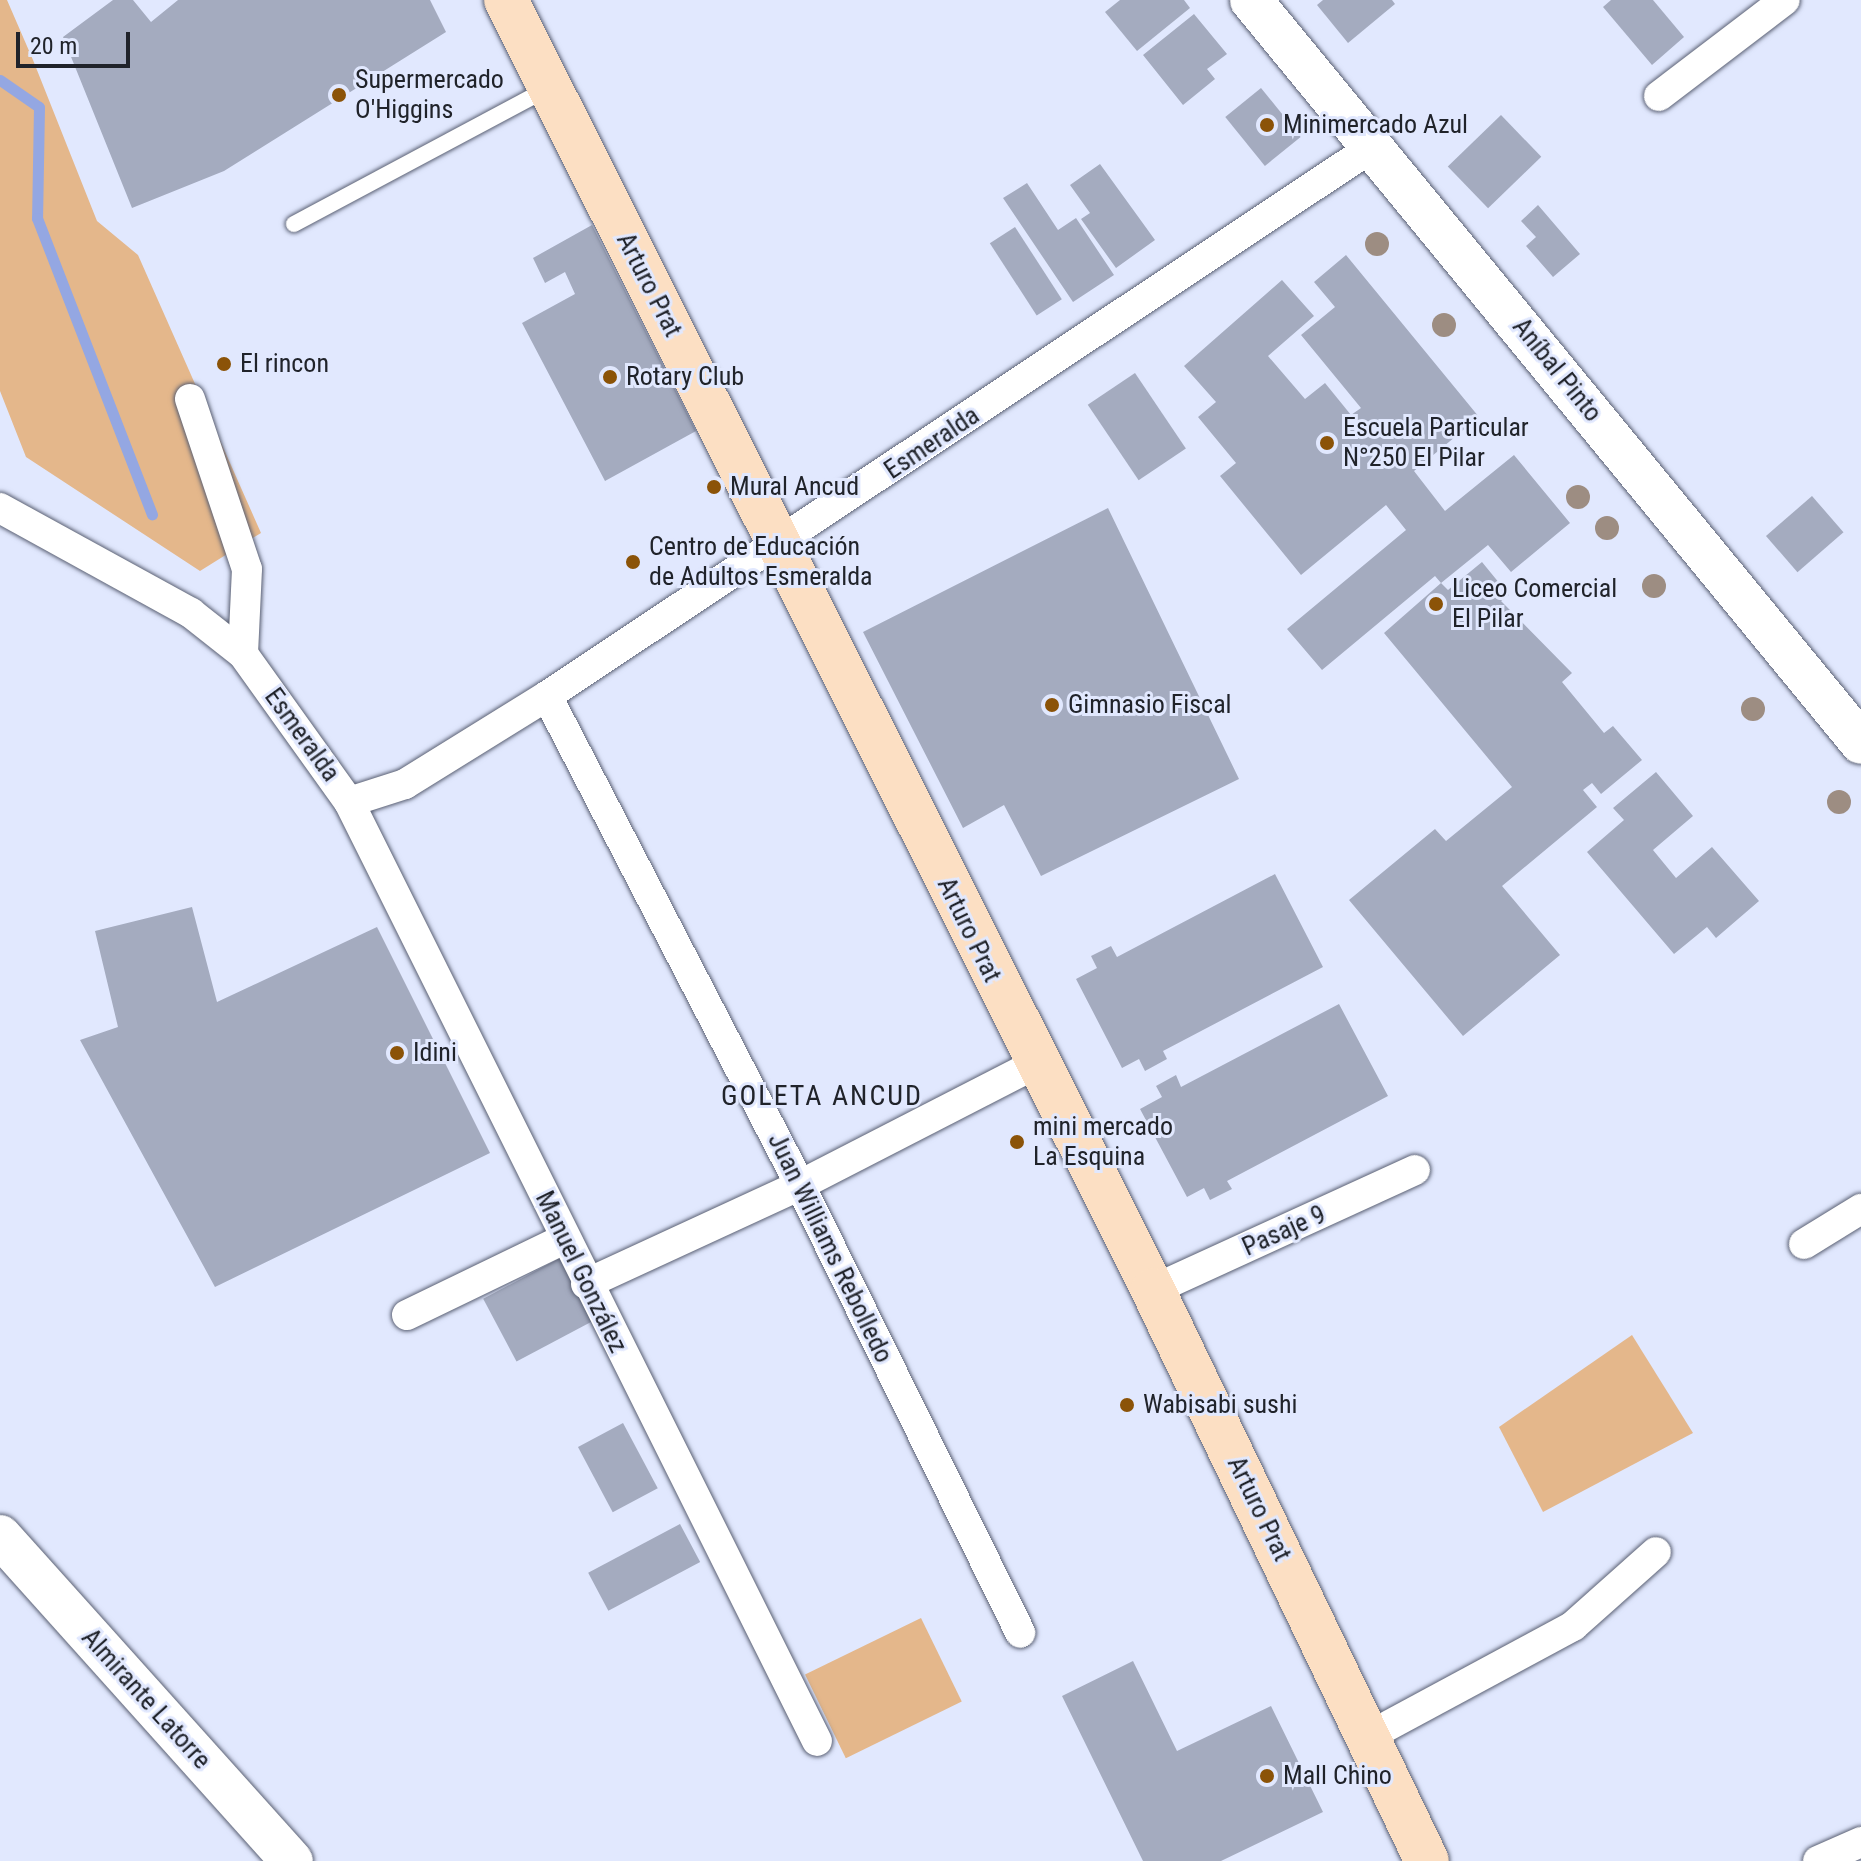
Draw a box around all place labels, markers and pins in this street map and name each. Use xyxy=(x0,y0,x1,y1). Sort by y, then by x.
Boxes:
place label: Supermercado O'Higgins xyxy=(355,64,504,126)
marker: Supermercado O'Higgins xyxy=(330,86,348,104)
place label: Minimercado Azul xyxy=(1283,109,1468,141)
marker: Minimercado Azul xyxy=(1258,116,1276,134)
place label: El rincon xyxy=(240,348,329,380)
marker: El rincon xyxy=(215,355,233,373)
place label: Rotary Club xyxy=(626,361,744,393)
marker: Rotary Club xyxy=(601,368,619,386)
place label: Escuela Particular N°250 El Pilar xyxy=(1343,412,1529,474)
marker: Escuela Particular N°250 El Pilar xyxy=(1318,434,1336,452)
place label: Mural Ancud xyxy=(730,471,859,503)
marker: Mural Ancud xyxy=(705,478,723,496)
place label: Centro de Educación de Adultos Esmeralda xyxy=(649,531,873,592)
marker: Centro de Educación de Adultos Esmeralda xyxy=(624,553,642,571)
place label: Liceo Comercial El Pilar xyxy=(1452,573,1617,634)
marker: Liceo Comercial El Pilar xyxy=(1427,595,1445,613)
place label: Gimnasio Fiscal xyxy=(1068,689,1232,721)
marker: Gimnasio Fiscal xyxy=(1043,696,1061,714)
place label: Idini xyxy=(413,1037,457,1069)
marker: Idini xyxy=(388,1044,406,1062)
place label: mini mercado La Esquina xyxy=(1033,1111,1173,1172)
marker: mini mercado La Esquina xyxy=(1008,1133,1026,1151)
place label: Wabisabi sushi xyxy=(1143,1389,1298,1421)
marker: Wabisabi sushi xyxy=(1118,1396,1136,1414)
place label: Mall Chino xyxy=(1283,1760,1392,1792)
marker: Mall Chino xyxy=(1258,1767,1276,1785)

